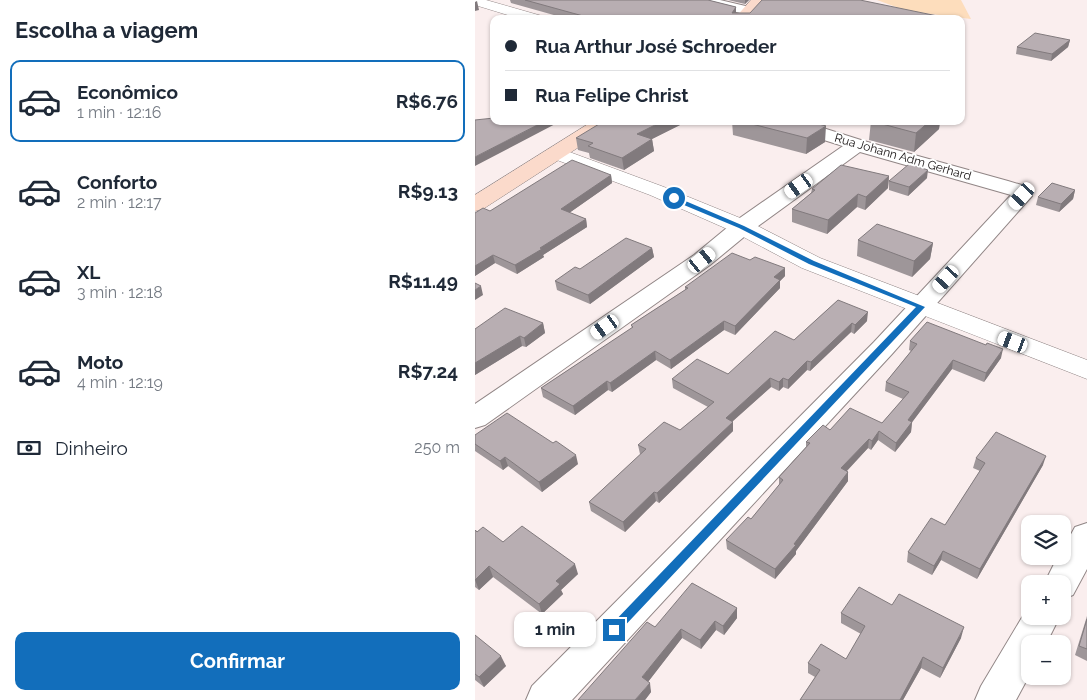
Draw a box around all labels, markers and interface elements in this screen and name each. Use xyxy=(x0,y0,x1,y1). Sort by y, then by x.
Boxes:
text: Escolha a viagem xyxy=(15,17,198,43)
text: Rua Arthur José Schroeder xyxy=(535,35,777,57)
icon: car xyxy=(17,79,62,124)
text: Econômico xyxy=(77,81,178,103)
text: Rua Felipe Christ xyxy=(535,84,689,106)
text: R$6.76 xyxy=(396,90,458,112)
text: 1 min · 12:16 xyxy=(77,103,161,122)
street label: Rua Johann Adm Gerhard xyxy=(833,131,973,183)
icon: car xyxy=(17,169,62,214)
text: Conforto xyxy=(77,171,157,193)
car xyxy=(782,171,815,201)
text: R$9.13 xyxy=(398,180,458,202)
car xyxy=(1006,180,1037,212)
route start xyxy=(663,187,685,209)
text: 2 min · 12:17 xyxy=(77,193,162,212)
car xyxy=(685,245,718,275)
icon: car xyxy=(17,259,62,304)
text: XL xyxy=(77,261,100,283)
car xyxy=(930,263,961,295)
text: R$11.49 xyxy=(388,270,458,292)
text: 3 min · 12:18 xyxy=(77,283,163,302)
car xyxy=(588,312,621,342)
car xyxy=(996,330,1029,354)
icon: car xyxy=(17,349,62,394)
text: Moto xyxy=(77,351,123,373)
text: R$7.24 xyxy=(398,360,458,382)
text: 4 min · 12:19 xyxy=(77,373,163,392)
icon: cash xyxy=(15,434,43,462)
text: Dinheiro xyxy=(55,437,128,459)
text: 250 m xyxy=(414,438,460,457)
map controls xyxy=(1021,515,1071,685)
button: layers xyxy=(1021,515,1071,565)
button: + xyxy=(1021,575,1071,625)
callout: 1 min xyxy=(514,612,597,648)
route end xyxy=(603,619,625,641)
text: 1 min xyxy=(535,620,575,639)
button: Confirmar xyxy=(15,632,460,690)
button: − xyxy=(1021,635,1071,685)

